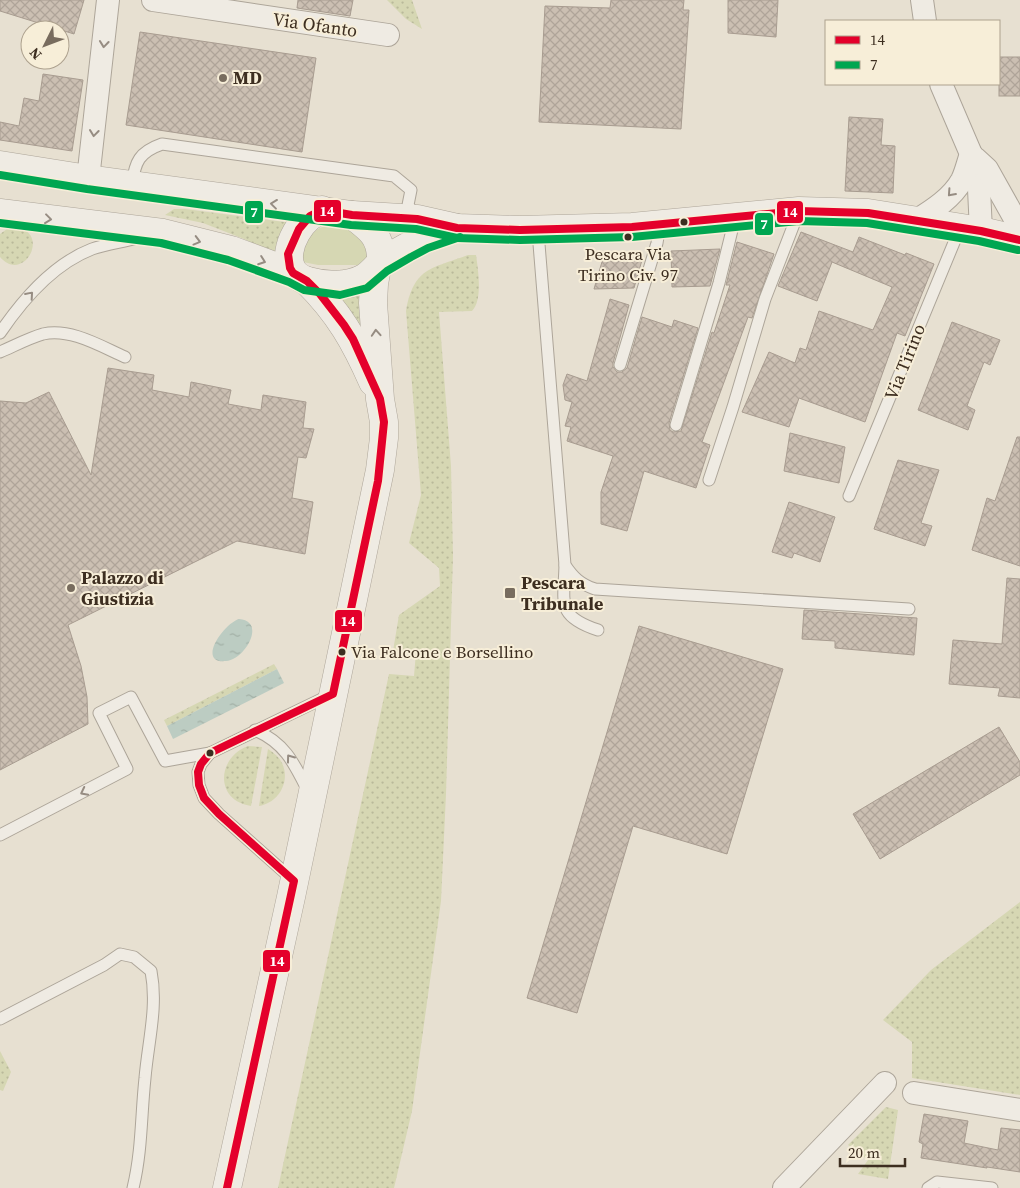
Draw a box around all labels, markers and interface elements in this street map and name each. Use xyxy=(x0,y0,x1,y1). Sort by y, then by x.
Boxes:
street label: Via Ofanto xyxy=(271,6,359,43)
north arrow xyxy=(20,20,70,70)
legend xyxy=(825,20,1000,85)
text: 14 xyxy=(870,29,886,50)
one-way arrow xyxy=(98,40,109,48)
text: N xyxy=(24,43,46,64)
text: 7 xyxy=(870,54,878,75)
place label: MD xyxy=(233,65,262,90)
marker: MD xyxy=(217,72,229,84)
one-way arrow xyxy=(89,130,100,138)
one-way arrow xyxy=(948,187,957,196)
one-way arrow xyxy=(270,199,278,210)
line badge: 14 xyxy=(313,199,342,223)
line badge: 7 xyxy=(244,200,264,224)
line badge: 14 xyxy=(776,200,804,224)
text: 14 xyxy=(319,201,335,221)
text: 7 xyxy=(250,202,258,222)
text: 14 xyxy=(782,202,798,222)
line badge: 7 xyxy=(754,212,774,236)
one-way arrow xyxy=(45,213,53,224)
text: 7 xyxy=(760,214,768,234)
unlabelled marker xyxy=(679,217,689,227)
marker: Pescara Via Tirino Civ. 97 xyxy=(623,232,633,242)
one-way arrow xyxy=(192,235,201,246)
place label: Pescara Via Tirino Civ. 97 xyxy=(578,242,678,287)
one-way arrow xyxy=(257,255,266,266)
one-way arrow xyxy=(24,292,33,301)
street label: Via Tirino xyxy=(878,320,931,404)
one-way arrow xyxy=(371,329,382,337)
place label: Palazzo di Giustizia xyxy=(81,565,164,611)
place label: Pescara Tribunale xyxy=(521,570,603,616)
marker: Palazzo di Giustizia xyxy=(65,582,77,594)
marker: Pescara Tribunale xyxy=(503,586,517,600)
line badge: 14 xyxy=(334,609,363,633)
text: 14 xyxy=(340,611,356,631)
place label: Via Falcone e Borsellino xyxy=(351,640,533,664)
marker: Via Falcone e Borsellino xyxy=(337,647,347,657)
unlabelled marker xyxy=(205,748,215,758)
one-way arrow xyxy=(287,754,296,764)
one-way arrow xyxy=(80,786,89,796)
line badge: 14 xyxy=(262,949,291,973)
text: 14 xyxy=(269,951,285,971)
scale bar xyxy=(840,1136,905,1168)
text: 20 m xyxy=(848,1142,880,1163)

